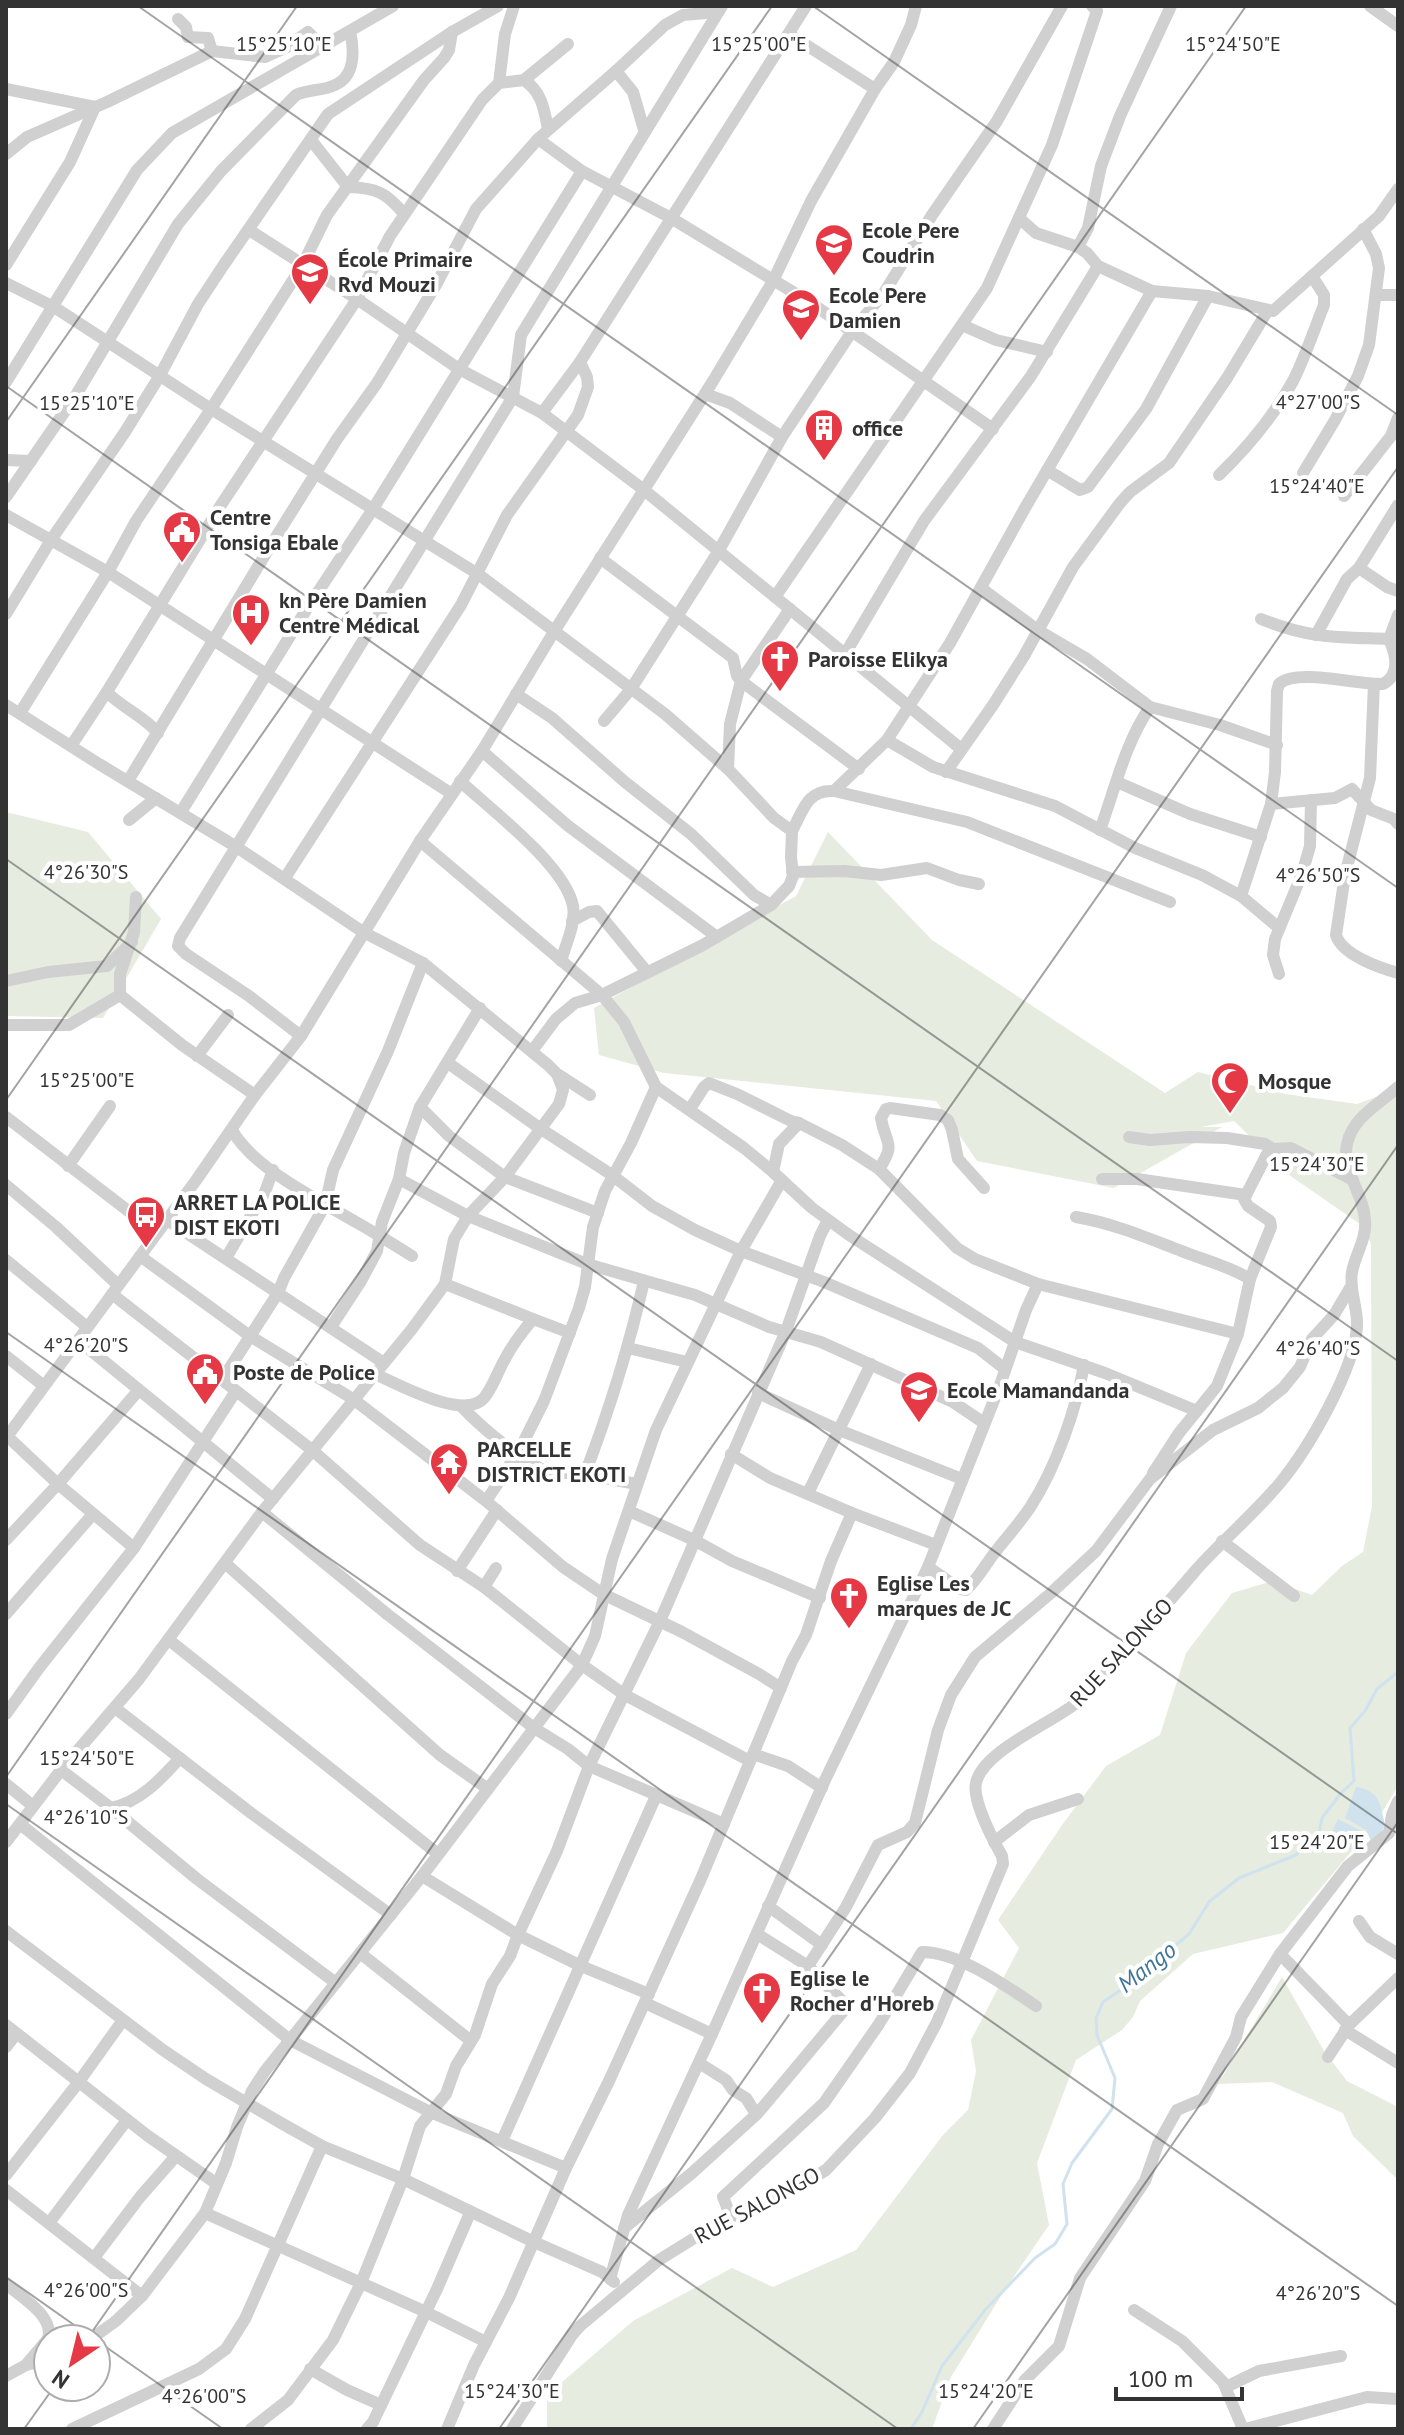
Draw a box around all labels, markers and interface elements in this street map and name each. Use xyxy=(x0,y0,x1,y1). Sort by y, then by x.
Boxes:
text: 15°25'10"E xyxy=(236,31,332,57)
text: 15°25'00"E xyxy=(711,31,807,57)
text: 15°24'50"E xyxy=(1185,31,1281,57)
place label: Ecole Pere Coudrin xyxy=(862,216,960,269)
school or university icon: Ecole Pere Coudrin xyxy=(813,222,855,277)
place label: École Primaire Rvd Mouzi xyxy=(338,245,473,298)
school or university icon: École Primaire Rvd Mouzi xyxy=(289,251,331,306)
place label: Ecole Pere Damien xyxy=(829,281,927,334)
school or university icon: Ecole Pere Damien xyxy=(780,287,822,342)
text: 4°27'00"S xyxy=(1276,389,1360,415)
text: 15°25'10"E xyxy=(39,390,135,416)
building icon: office xyxy=(803,407,845,462)
place label: office xyxy=(852,414,903,442)
text: 15°24'40"E xyxy=(1269,473,1365,499)
place label: Centre Tonsiga Ebale xyxy=(210,503,339,556)
public building icon: Centre Tonsiga Ebale xyxy=(161,509,203,564)
place label: kn Père Damien Centre Médical xyxy=(279,586,427,639)
hospital icon: kn Père Damien Centre Médical xyxy=(230,592,272,647)
church icon: Paroisse Elikya xyxy=(759,638,801,693)
place label: Paroisse Elikya xyxy=(808,645,948,673)
text: 4°26'30"S xyxy=(44,859,128,885)
text: 4°26'50"S xyxy=(1276,862,1360,888)
mosque icon: Mosque xyxy=(1209,1060,1251,1115)
text: 15°25'00"E xyxy=(39,1067,135,1093)
place label: Mosque xyxy=(1258,1067,1332,1095)
text: 15°24'30"E xyxy=(1269,1151,1365,1177)
place label: ARRET LA POLICE DIST EKOTI xyxy=(174,1188,340,1241)
bus stop icon: ARRET LA POLICE DIST EKOTI xyxy=(125,1194,167,1249)
text: 4°26'20"S xyxy=(44,1332,128,1358)
text: 4°26'40"S xyxy=(1276,1335,1360,1361)
public building icon: Poste de Police xyxy=(184,1351,226,1406)
place label: Poste de Police xyxy=(233,1358,375,1386)
school or university icon: Ecole Mamandanda xyxy=(898,1369,940,1424)
place label: Ecole Mamandanda xyxy=(947,1376,1129,1404)
place label: PARCELLE DISTRICT EKOTI xyxy=(477,1435,626,1488)
temple icon: PARCELLE DISTRICT EKOTI xyxy=(428,1441,470,1496)
place label: Eglise Les marques de JC xyxy=(877,1569,1011,1622)
church icon: Eglise Les marques de JC xyxy=(828,1575,870,1630)
street label: RUE SALONGO xyxy=(1064,1592,1178,1712)
text: 15°24'50"E xyxy=(39,1745,135,1771)
text: 4°26'10"S xyxy=(44,1804,128,1830)
text: 15°24'20"E xyxy=(1269,1829,1365,1855)
water label: Mango xyxy=(1111,1934,1182,1999)
place label: Eglise le Rocher d'Horeb xyxy=(790,1964,934,2017)
church icon: Eglise le Rocher d'Horeb xyxy=(741,1970,783,2025)
street label: RUE SALONGO xyxy=(690,2160,824,2250)
text: 4°26'00"S xyxy=(44,2277,128,2303)
text: 4°26'20"S xyxy=(1276,2280,1360,2306)
north arrow xyxy=(32,2323,112,2403)
scale bar xyxy=(1116,2351,1242,2401)
text: 100 m xyxy=(1128,2363,1193,2394)
text: N xyxy=(47,2364,74,2395)
text: 15°24'30"E xyxy=(464,2378,560,2404)
text: 15°24'20"E xyxy=(938,2378,1034,2404)
text: 4°26'00"S xyxy=(162,2383,246,2409)

